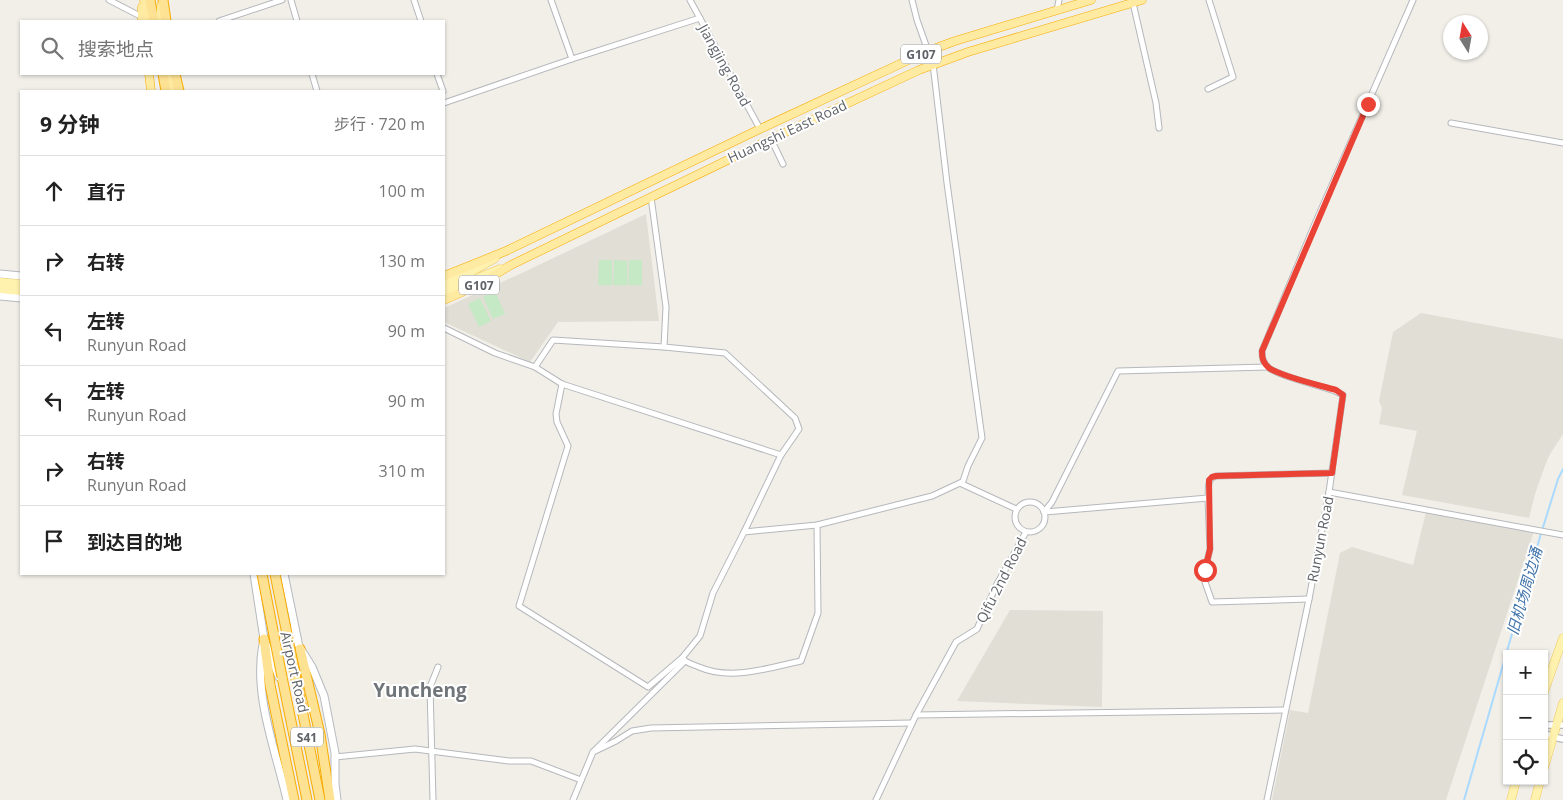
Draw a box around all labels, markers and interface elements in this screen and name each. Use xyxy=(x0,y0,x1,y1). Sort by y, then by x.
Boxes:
north arrow xyxy=(1443,15,1488,60)
street label: Jiangjing Road xyxy=(694,19,756,110)
search box xyxy=(20,20,445,75)
icon: search xyxy=(38,34,66,62)
text: 搜索地点 xyxy=(78,36,154,62)
road number: G107 xyxy=(901,44,941,64)
route end xyxy=(1357,93,1380,116)
street label: Huangshi East Road xyxy=(724,95,850,167)
text: 9 分钟 xyxy=(40,110,99,138)
text: 步行 · 720 m xyxy=(334,113,425,135)
icon: ahead xyxy=(40,177,68,205)
text: 直行 xyxy=(87,179,125,205)
text: 100 m xyxy=(379,180,425,202)
icon: right xyxy=(40,247,68,275)
text: 右转 xyxy=(87,249,125,275)
text: 130 m xyxy=(379,250,425,272)
road number: G107 xyxy=(459,276,499,294)
text: 左转 xyxy=(87,308,125,334)
icon: left xyxy=(40,317,68,345)
text: 90 m xyxy=(388,320,425,342)
text: Runyun Road xyxy=(87,334,186,356)
text: 左转 xyxy=(87,378,125,404)
icon: left xyxy=(40,387,68,415)
text: 90 m xyxy=(388,390,425,412)
text: Runyun Road xyxy=(87,404,186,426)
text: 右转 xyxy=(87,448,125,474)
icon: right xyxy=(40,457,68,485)
text: 310 m xyxy=(379,460,425,482)
text: Runyun Road xyxy=(87,474,186,496)
street label: Runyun Road xyxy=(1302,494,1338,584)
icon: arrive xyxy=(40,527,68,555)
text: 到达目的地 xyxy=(87,529,182,555)
street label: Qifu 2nd Road xyxy=(971,534,1031,626)
water label: 旧机场周边涌 xyxy=(1502,543,1547,637)
route start xyxy=(1194,559,1217,582)
street label: Airport Road xyxy=(276,629,314,715)
map controls xyxy=(1503,650,1548,785)
button: + xyxy=(1503,650,1548,695)
district label: Yuncheng xyxy=(373,677,467,703)
button: − xyxy=(1503,695,1548,740)
road number: S41 xyxy=(291,728,323,746)
button: locate xyxy=(1503,740,1548,785)

